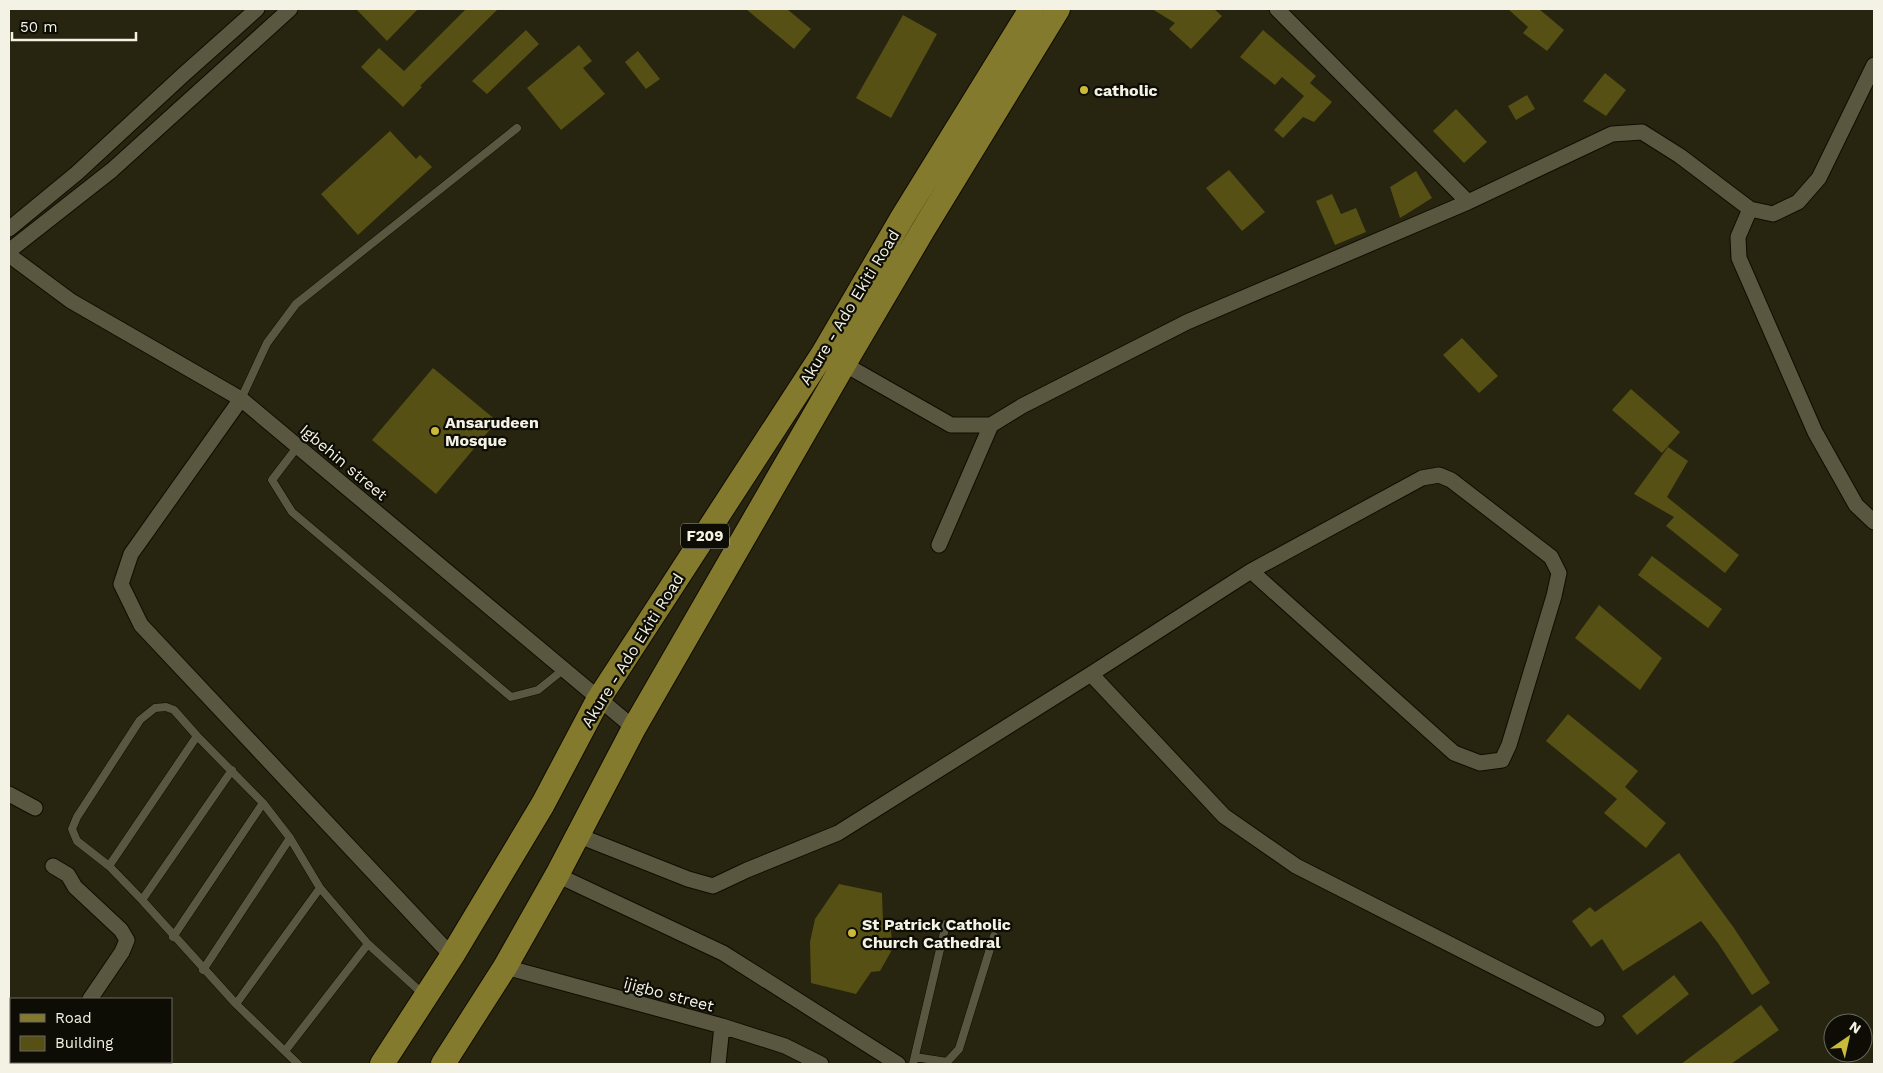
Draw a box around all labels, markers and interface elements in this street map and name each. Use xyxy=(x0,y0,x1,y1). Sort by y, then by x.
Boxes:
scale bar xyxy=(12,10,136,42)
text: 50 m xyxy=(20,18,57,36)
place label: catholic xyxy=(1094,81,1158,100)
marker: catholic xyxy=(1078,84,1090,96)
street label: Akure - Ado Ekiti Road xyxy=(795,226,903,388)
place label: Ansarudeen Mosque xyxy=(445,413,539,450)
street label: Igbehin street xyxy=(296,420,391,505)
marker: Ansarudeen Mosque xyxy=(429,425,441,437)
road number: F209 xyxy=(681,524,729,548)
street label: Akure - Ado Ekiti Road xyxy=(577,570,688,731)
place label: St Patrick Catholic Church Cathedral xyxy=(862,915,1011,952)
marker: St Patrick Catholic Church Cathedral xyxy=(846,927,858,939)
street label: ijigbo street xyxy=(622,973,716,1016)
legend xyxy=(10,998,172,1063)
text: Road xyxy=(55,1009,92,1027)
north arrow xyxy=(1823,1013,1873,1063)
text: N xyxy=(1846,1018,1864,1037)
text: Building xyxy=(55,1034,113,1052)

